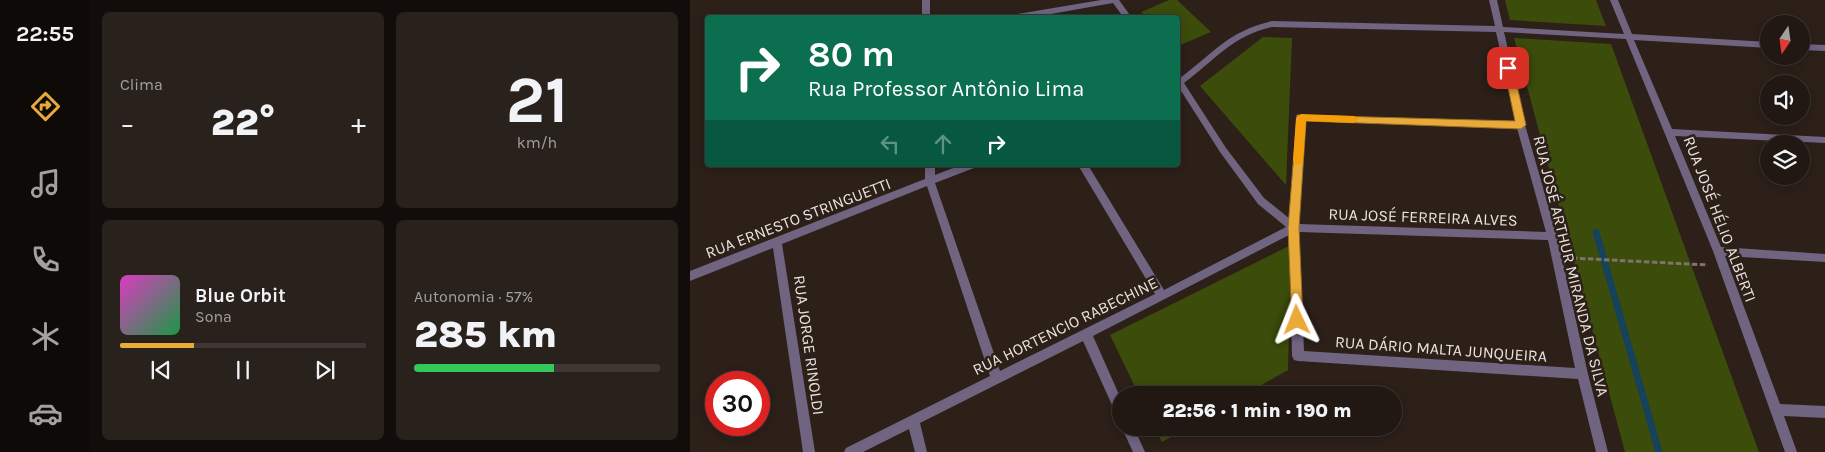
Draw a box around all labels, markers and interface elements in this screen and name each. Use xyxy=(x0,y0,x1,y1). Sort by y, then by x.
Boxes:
north arrow xyxy=(1760,15,1810,65)
map controls xyxy=(1760,15,1810,185)
text: 22:55 xyxy=(16,21,74,47)
text: 80 m xyxy=(808,34,895,75)
icon: right xyxy=(725,35,790,100)
pin xyxy=(1487,47,1529,89)
icon: arrive xyxy=(1494,54,1522,82)
text: 21 xyxy=(506,62,568,138)
text: Clima xyxy=(120,75,163,94)
button: sound xyxy=(1760,75,1810,125)
text: Rua Professor Antônio Lima xyxy=(808,76,1084,102)
icon: directions xyxy=(28,89,63,124)
text: 22° xyxy=(211,100,275,145)
text: − xyxy=(120,107,135,140)
text: + xyxy=(351,107,366,140)
icon: left xyxy=(876,130,904,158)
icon: ahead xyxy=(929,130,957,158)
icon: right xyxy=(982,130,1010,158)
text: km/h xyxy=(517,133,557,152)
street label: RUA JOSÉ HÉLIO ALBERTI xyxy=(1680,133,1760,305)
street label: RUA JOSÉ ARTHUR MIRANDA DA SILVA xyxy=(1529,134,1613,398)
button: layers xyxy=(1760,135,1810,185)
icon: music xyxy=(28,166,63,201)
street label: RUA ERNESTO STRINGUETTI xyxy=(703,174,893,262)
street label: RUA JOSÉ FERREIRA ALVES xyxy=(1328,204,1518,230)
icon: phone xyxy=(28,242,63,277)
street label: RUA HORTENCIO RABECHINE xyxy=(969,273,1161,379)
street label: RUA JORGE RINOLDI xyxy=(790,274,828,416)
text: Blue Orbit xyxy=(195,285,286,307)
text: Autonomia · 57% xyxy=(414,287,533,306)
position arrow xyxy=(1270,293,1322,345)
text: Sona xyxy=(195,307,232,326)
text: 285 km xyxy=(414,312,557,357)
icon: climate xyxy=(28,319,63,354)
street label: RUA DÁRIO MALTA JUNQUEIRA xyxy=(1334,332,1548,366)
icon: previous xyxy=(147,356,175,384)
icon: pause xyxy=(229,356,257,384)
icon: next xyxy=(311,356,339,384)
speed limit sign: 30 xyxy=(705,371,770,436)
icon: car xyxy=(28,396,63,431)
text: 22:56 · 1 min · 190 m xyxy=(1162,400,1352,422)

